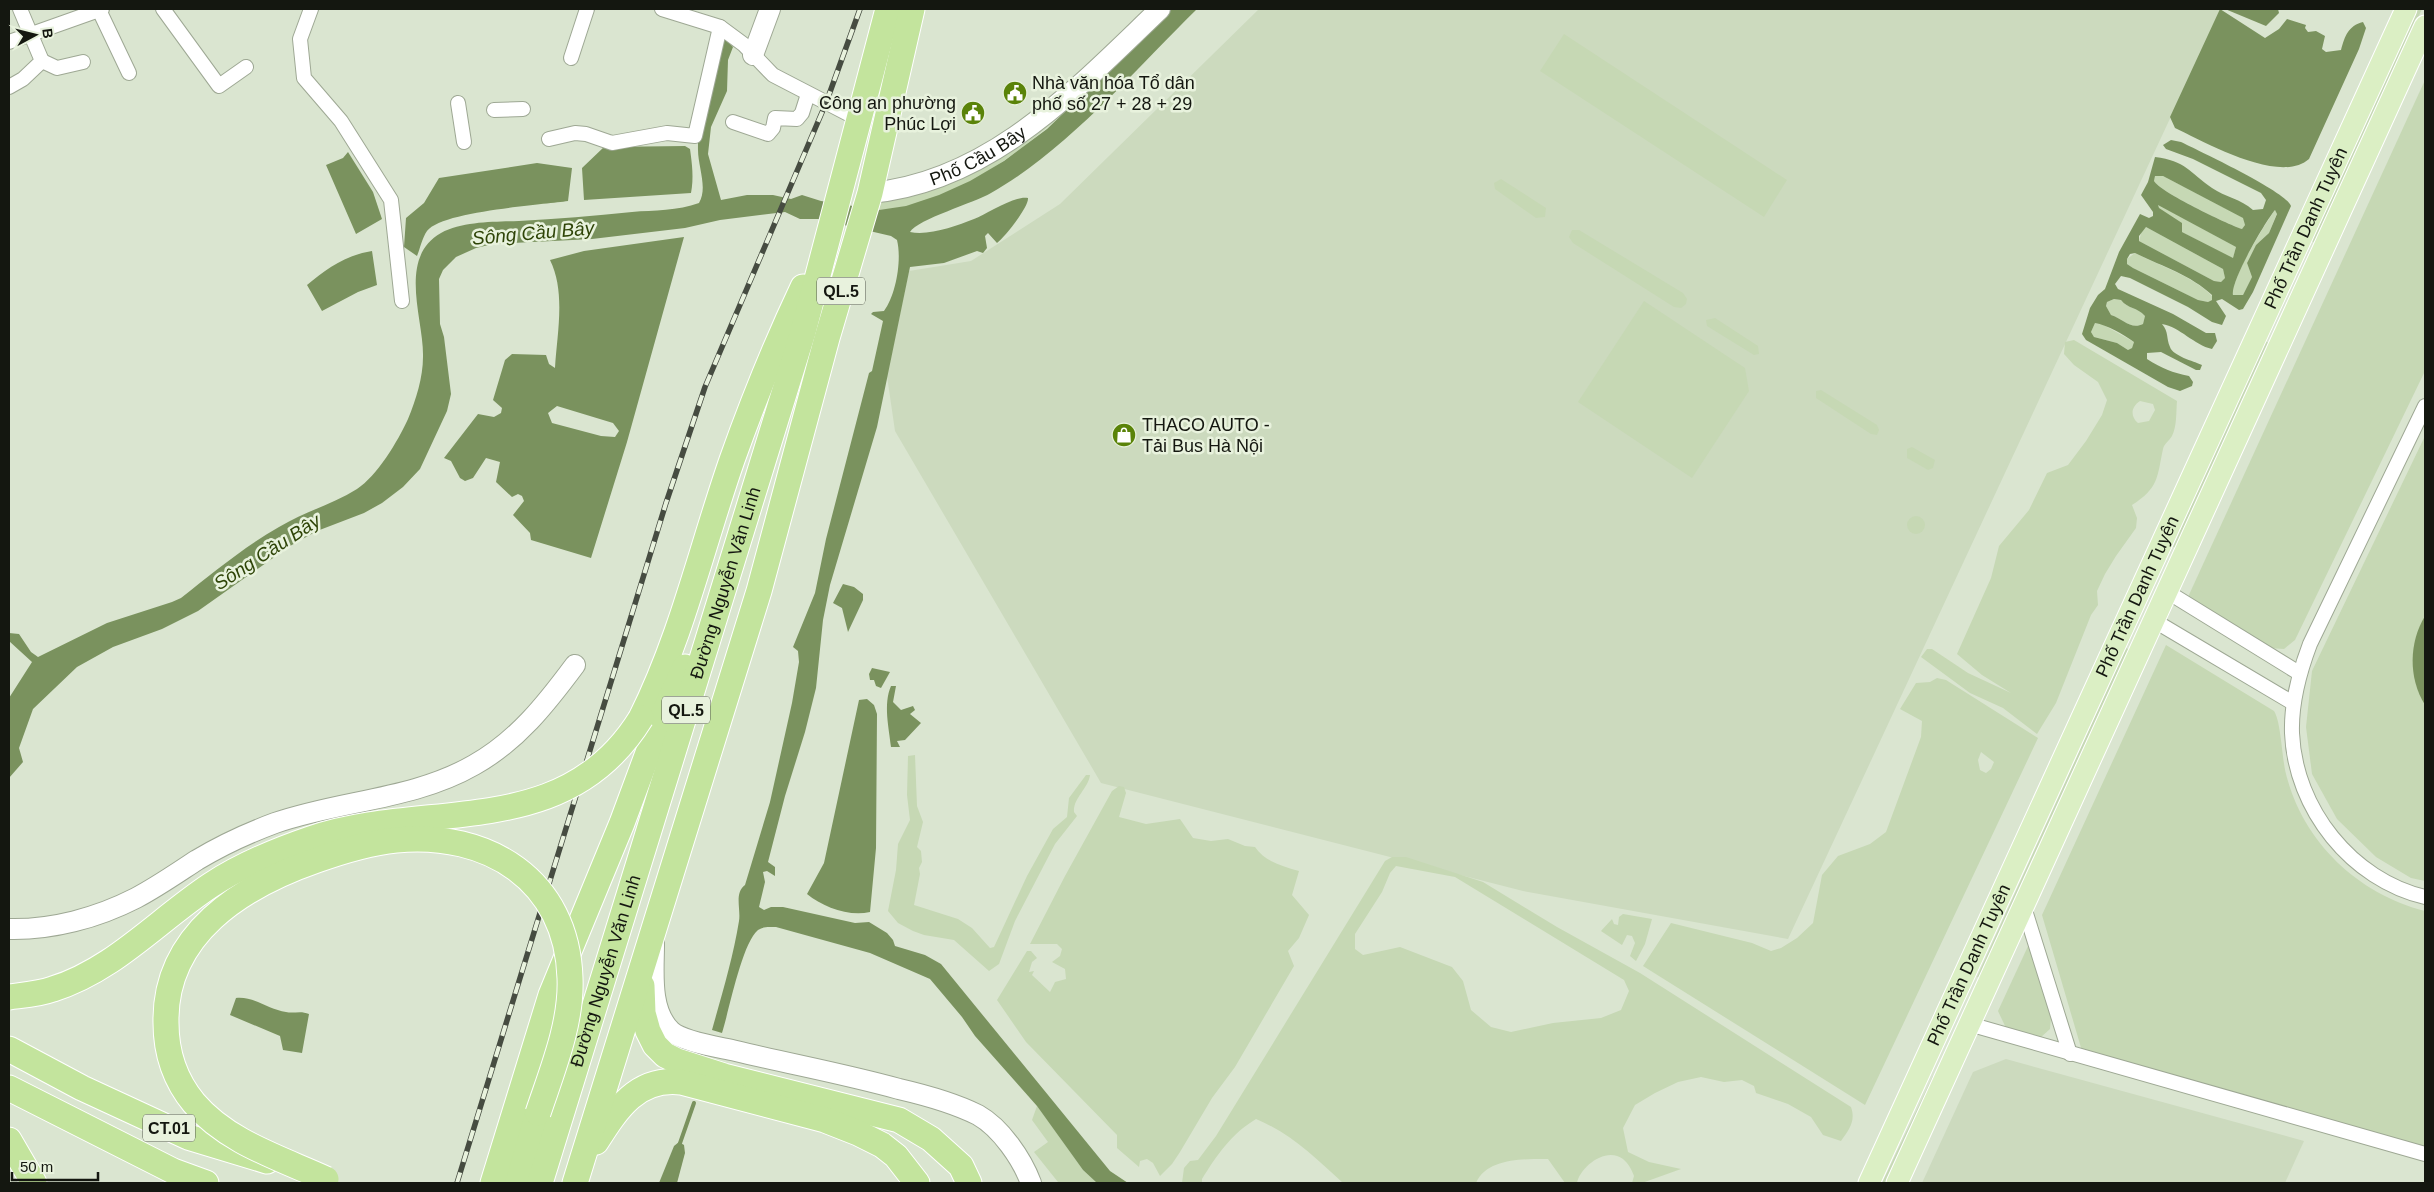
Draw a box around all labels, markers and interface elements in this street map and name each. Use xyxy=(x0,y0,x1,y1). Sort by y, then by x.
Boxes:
north arrow xyxy=(10,10,60,60)
text: B xyxy=(39,27,56,39)
place label: Nhà văn hóa Tổ dân phố số 27 + 28 + 29 xyxy=(1032,73,1195,114)
public building icon: Nhà văn hóa Tổ dân phố số 27 + 28 + 29 xyxy=(1002,80,1028,106)
place label: Công an phường Phúc Lợi xyxy=(819,93,956,134)
public building icon: Công an phường Phúc Lợi xyxy=(960,100,986,126)
street label: Phố Cầu Bây xyxy=(927,122,1030,190)
street label: Phố Trần Danh Tuyên xyxy=(2260,144,2351,312)
water label: Sông Cầu Bây xyxy=(471,217,596,249)
road number: QL.5 xyxy=(817,278,865,304)
place label: THACO AUTO - Tải Bus Hà Nội xyxy=(1142,415,1270,456)
shop icon: THACO AUTO - Tải Bus Hà Nội xyxy=(1111,422,1137,448)
street label: Đường Nguyễn Văn Linh xyxy=(686,484,765,682)
water label: Sông Cầu Bây xyxy=(210,509,325,594)
street label: Phố Trần Danh Tuyên xyxy=(2092,513,2183,680)
road number: QL.5 xyxy=(662,696,710,724)
street label: Đường Nguyễn Văn Linh xyxy=(566,872,645,1069)
street label: Phố Trần Danh Tuyên xyxy=(1923,881,2014,1049)
road number: CT.01 xyxy=(143,1114,195,1142)
scale bar xyxy=(12,1150,99,1182)
text: 50 m xyxy=(20,1158,53,1175)

